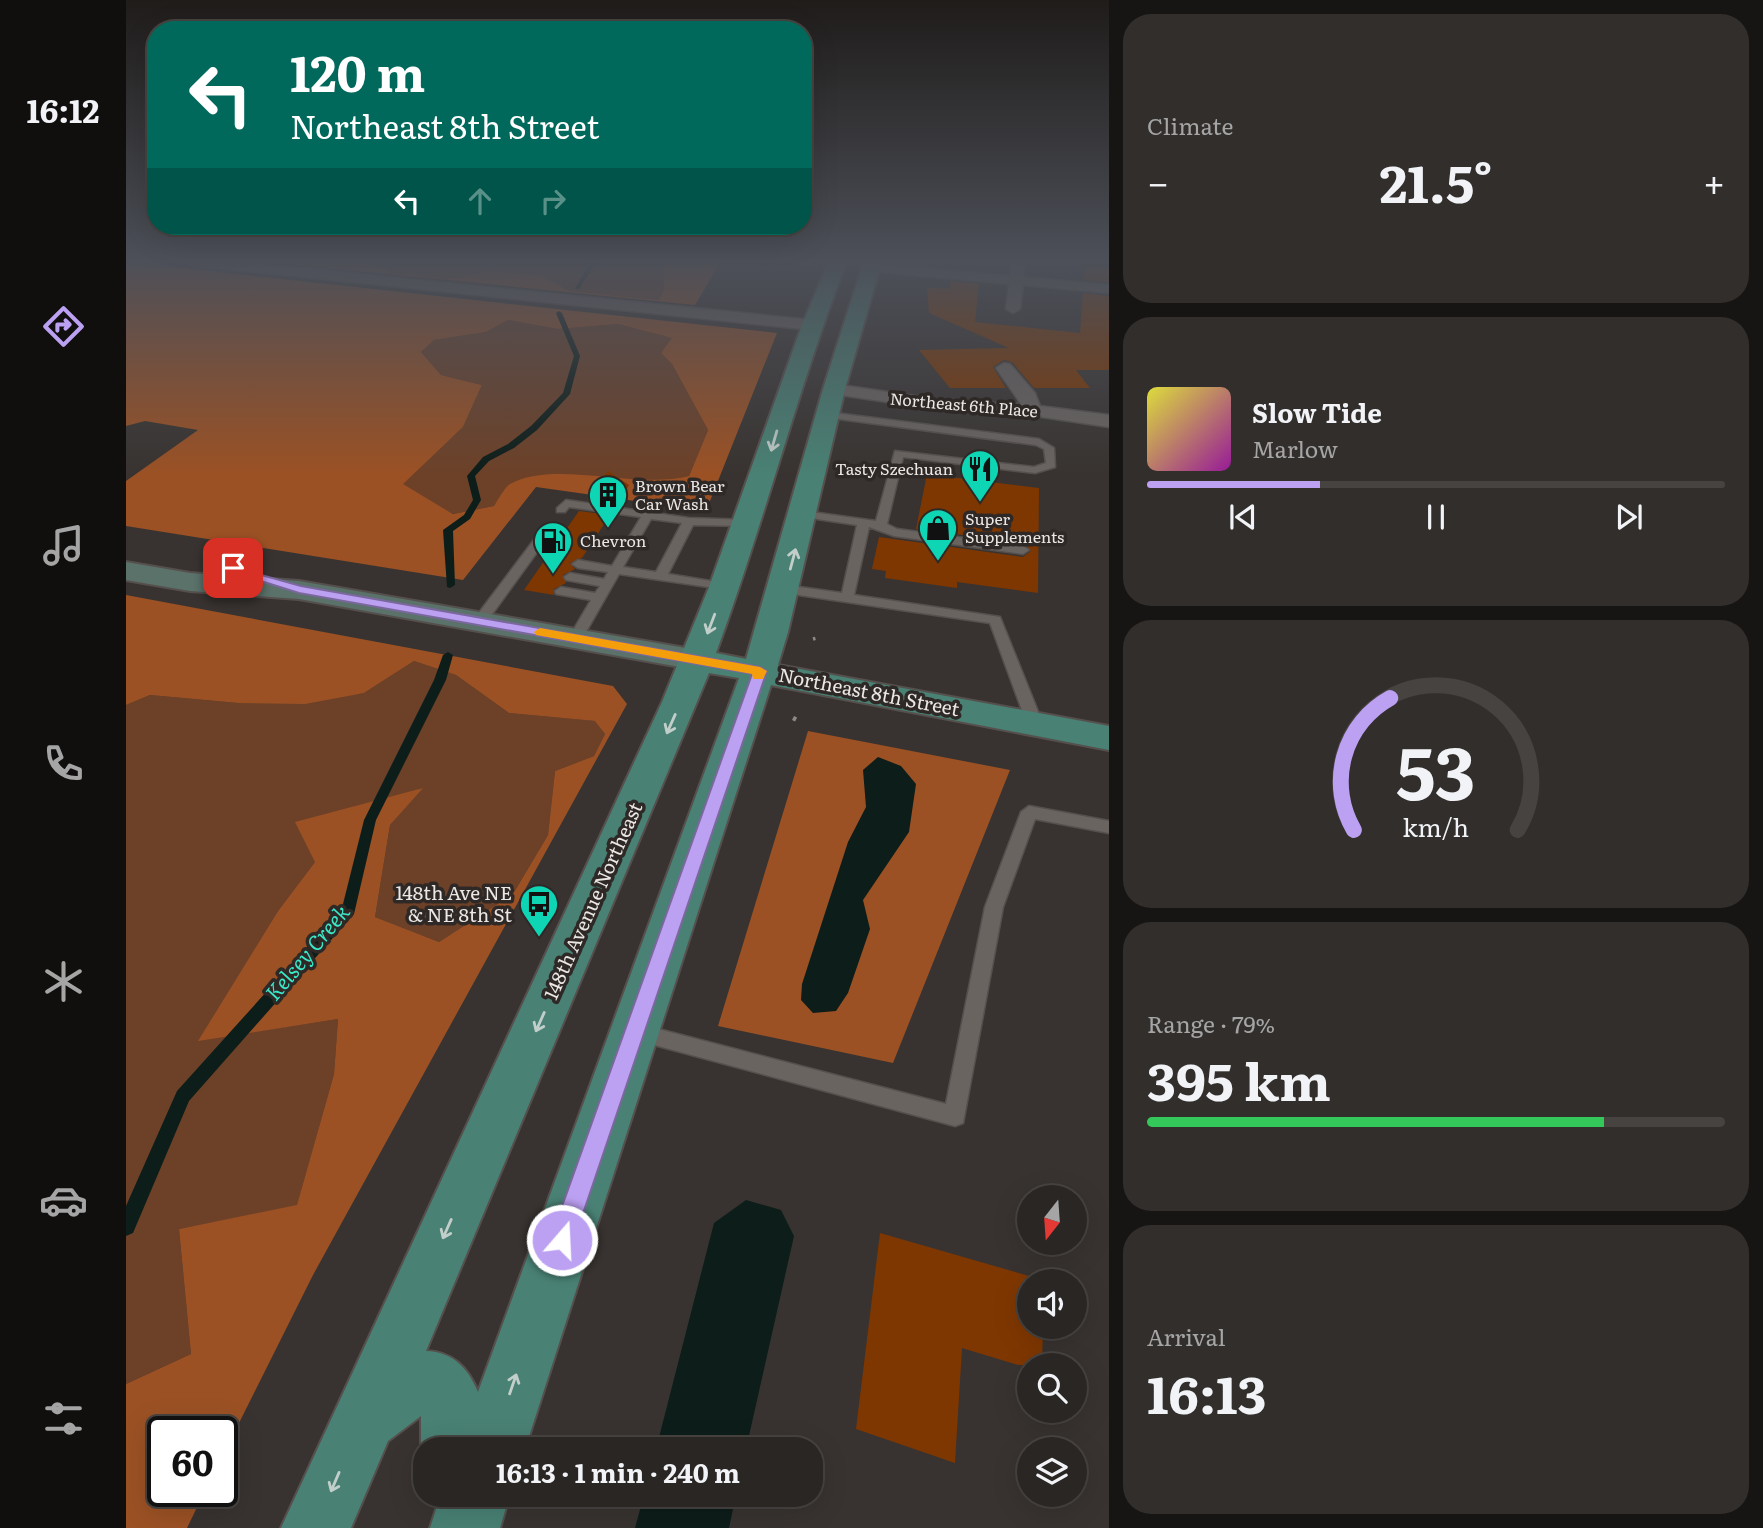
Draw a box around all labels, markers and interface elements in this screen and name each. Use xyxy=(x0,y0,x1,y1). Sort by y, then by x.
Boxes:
text: 120 m xyxy=(290,34,425,107)
icon: left xyxy=(175,49,266,140)
text: 16:12 xyxy=(27,85,99,133)
text: Northeast 8th Street xyxy=(290,101,599,149)
text: Climate xyxy=(1147,108,1233,142)
text: 21.5° xyxy=(1379,142,1493,219)
text: − xyxy=(1147,152,1169,209)
text: + xyxy=(1703,152,1725,209)
icon: left xyxy=(388,182,426,220)
icon: ahead xyxy=(461,182,499,220)
icon: right xyxy=(534,182,572,220)
icon: directions xyxy=(39,302,88,351)
street label: Northeast 6th Place xyxy=(889,386,1039,422)
text: Slow Tide xyxy=(1252,392,1382,431)
one-way arrow xyxy=(767,429,780,451)
text: Marlow xyxy=(1252,431,1338,465)
restaurant icon: Tasty Szechuan xyxy=(959,448,1001,503)
place label: Tasty Szechuan xyxy=(835,456,953,480)
place label: Brown Bear Car Wash xyxy=(635,473,725,515)
building icon: Brown Bear Car Wash xyxy=(587,474,629,529)
icon: previous xyxy=(1224,498,1262,536)
icon: pause xyxy=(1417,498,1455,536)
icon: next xyxy=(1610,498,1648,536)
place label: Super Supplements xyxy=(965,506,1064,548)
shop icon: Super Supplements xyxy=(917,507,959,562)
fuel station icon: Chevron xyxy=(532,520,574,575)
icon: music xyxy=(39,521,88,570)
place label: Chevron xyxy=(580,528,647,552)
pin xyxy=(203,538,263,598)
one-way arrow xyxy=(787,548,800,570)
icon: arrive xyxy=(214,549,252,587)
one-way arrow xyxy=(703,613,716,634)
street label: Northeast 8th Street xyxy=(776,660,962,722)
one-way arrow xyxy=(663,712,676,734)
text: 53 xyxy=(1396,714,1476,822)
icon: phone xyxy=(39,739,88,788)
street label: 148th Avenue Northeast xyxy=(536,797,648,1004)
text: km/h xyxy=(1403,808,1469,845)
place label: 148th Ave NE & NE 8th St xyxy=(395,878,512,928)
bus stop icon: 148th Ave NE & NE 8th St xyxy=(518,883,560,938)
water label: Kelsey Creek xyxy=(257,896,356,1006)
icon: climate xyxy=(39,957,88,1006)
text: Range · 79% xyxy=(1147,1006,1275,1040)
one-way arrow xyxy=(533,1010,546,1032)
text: 395 km xyxy=(1147,1040,1331,1117)
icon: car xyxy=(39,1176,88,1225)
north arrow xyxy=(1017,1185,1087,1255)
map controls xyxy=(1017,1185,1087,1507)
position arrow xyxy=(525,1203,599,1277)
one-way arrow xyxy=(440,1218,453,1240)
button: sound xyxy=(1017,1269,1087,1339)
text: Arrival xyxy=(1147,1319,1226,1353)
button: search xyxy=(1017,1353,1087,1423)
text: 16:13 xyxy=(1147,1353,1267,1430)
one-way arrow xyxy=(508,1374,520,1396)
icon: filters xyxy=(39,1394,88,1443)
speed limit sign: 60 xyxy=(147,1416,238,1507)
button: layers xyxy=(1017,1437,1087,1507)
text: 16:13 · 1 min · 240 m xyxy=(496,1452,740,1491)
one-way arrow xyxy=(328,1471,341,1493)

